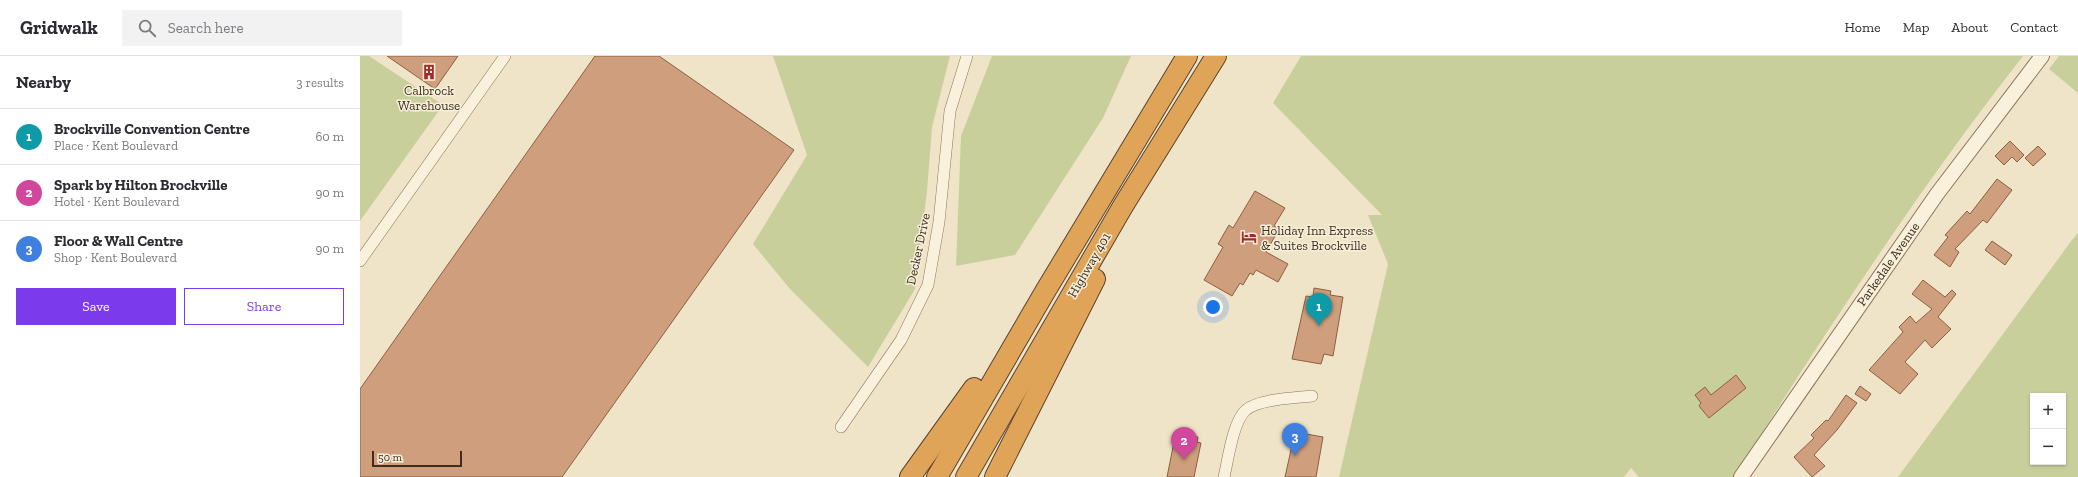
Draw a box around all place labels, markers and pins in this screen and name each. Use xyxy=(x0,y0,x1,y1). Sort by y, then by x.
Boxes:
building icon: Calbrock Warehouse xyxy=(420,63,438,81)
place label: Calbrock Warehouse xyxy=(398,83,460,113)
place label: Holiday Inn Express & Suites Brockville xyxy=(1261,223,1373,253)
hotel icon: Holiday Inn Express & Suites Brockville xyxy=(1240,228,1258,246)
pin: 1 xyxy=(1306,293,1332,326)
pin: 3 xyxy=(1282,423,1308,456)
pin: 2 xyxy=(1171,427,1197,460)

